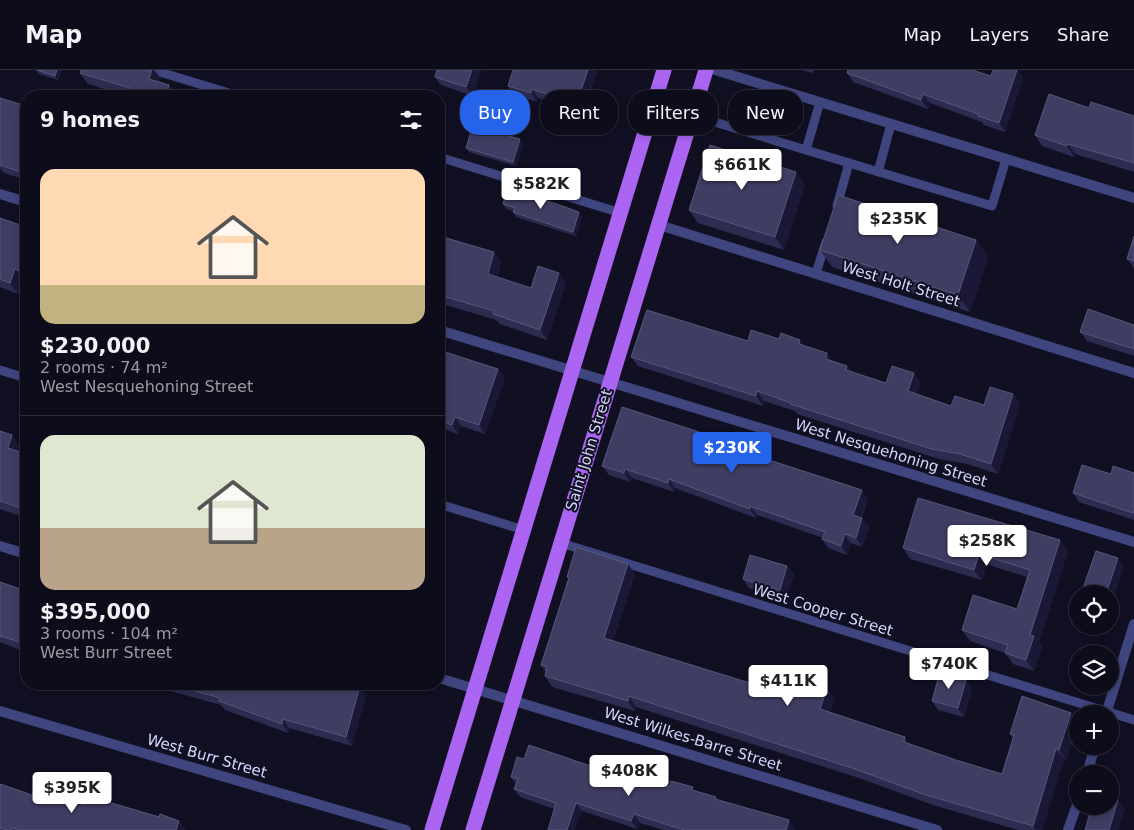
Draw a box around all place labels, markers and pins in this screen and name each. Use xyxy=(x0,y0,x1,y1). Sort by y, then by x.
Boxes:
pin: $661K xyxy=(707,148,777,191)
pin: $582K xyxy=(506,168,576,210)
pin: $235K xyxy=(863,202,933,245)
pin: $230K xyxy=(697,432,767,474)
pin: $258K xyxy=(952,524,1022,567)
pin: $740K xyxy=(914,648,984,690)
pin: $411K xyxy=(753,664,823,707)
pin: $408K xyxy=(594,754,664,797)
pin: $395K xyxy=(37,772,107,814)

